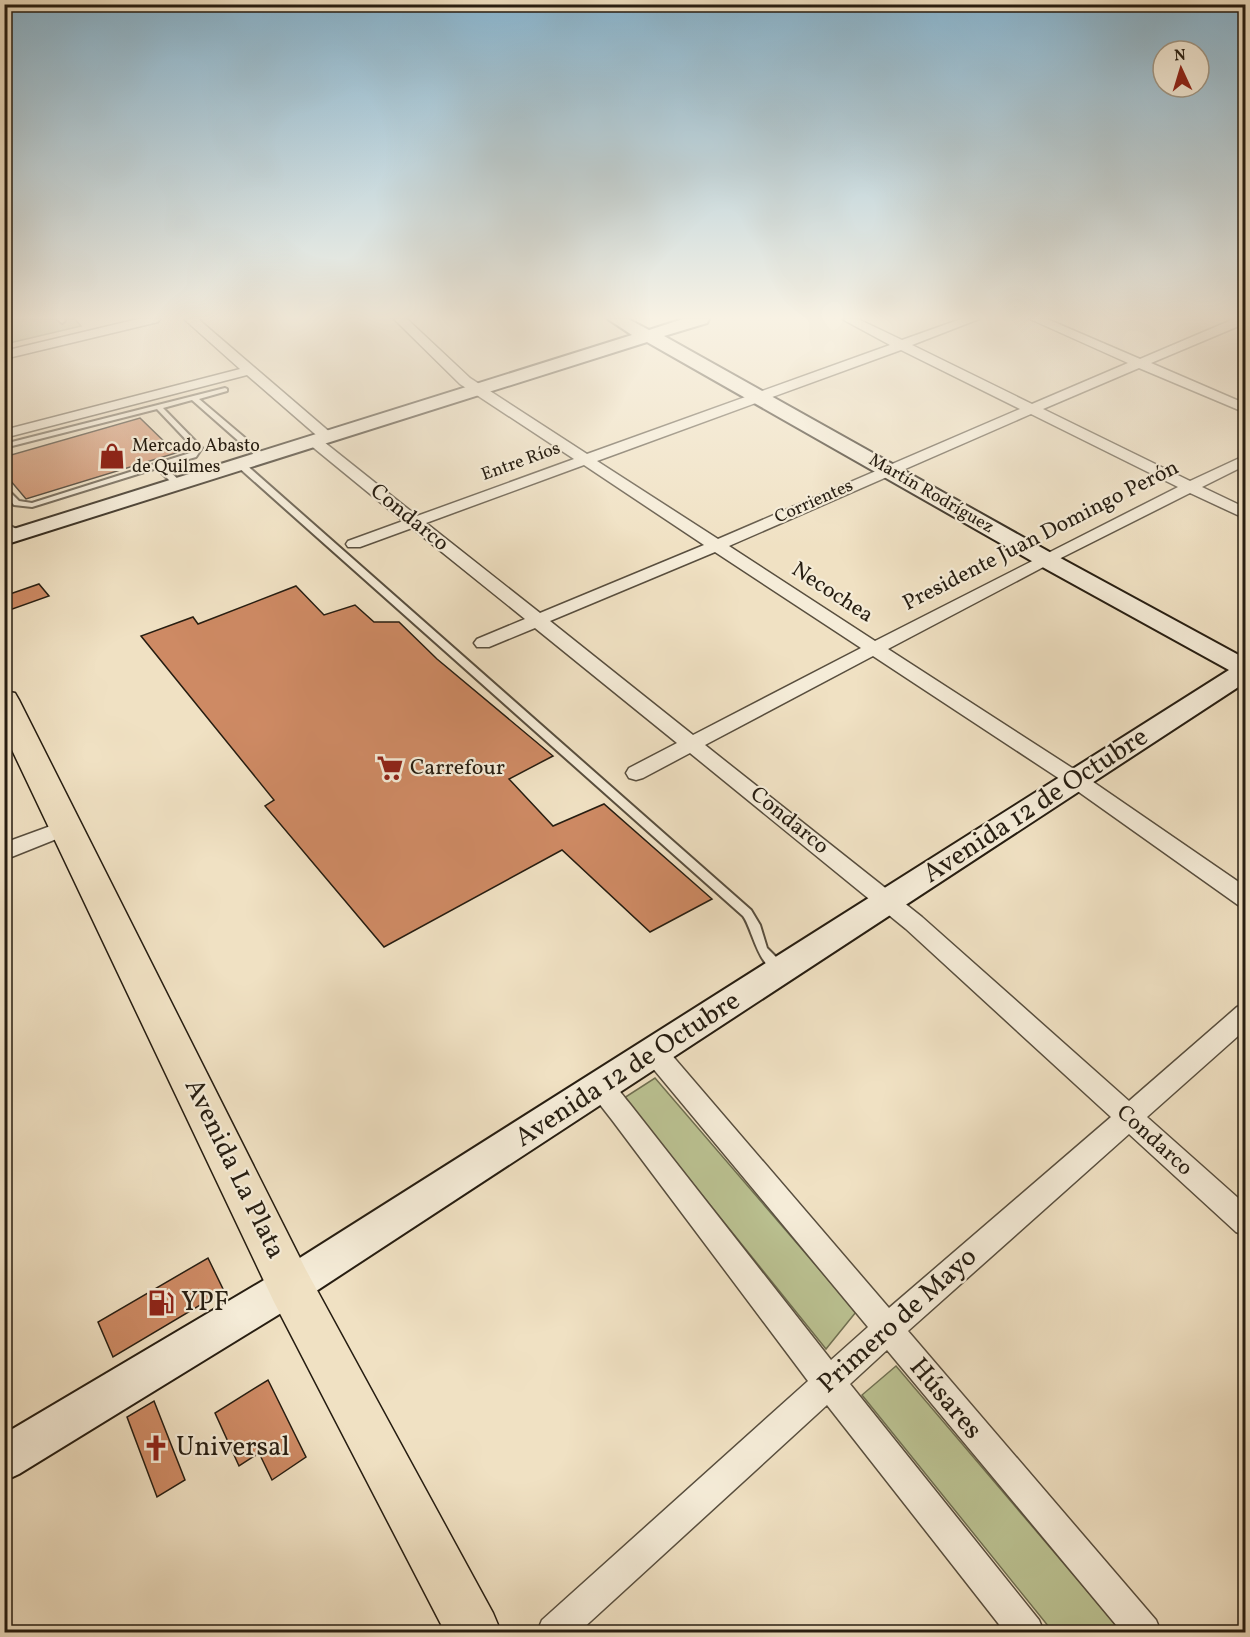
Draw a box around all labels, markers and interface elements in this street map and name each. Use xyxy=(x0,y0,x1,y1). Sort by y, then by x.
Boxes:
north arrow xyxy=(1151,39,1211,99)
text: N xyxy=(1174,45,1187,67)
place label: Mercado Abasto de Quilmes xyxy=(132,434,260,480)
street label: Entre Ríos xyxy=(478,436,564,488)
shop icon: Mercado Abasto de Quilmes xyxy=(97,441,127,471)
street label: Martín Rodríguez xyxy=(864,448,998,540)
street label: Presidente Juan Domingo Perón xyxy=(898,453,1184,619)
street label: Corrientes xyxy=(771,474,857,530)
street label: Condarco xyxy=(363,477,455,559)
street label: Necochea xyxy=(785,555,879,631)
street label: Avenida 12 de Octubre xyxy=(916,719,1156,893)
supermarket icon: Carrefour xyxy=(375,753,405,783)
place label: Carrefour xyxy=(410,753,505,784)
street label: Condarco xyxy=(743,780,835,862)
street label: Avenida 12 de Octubre xyxy=(508,983,748,1157)
street label: Avenida La Plata xyxy=(174,1073,294,1265)
street label: Condarco xyxy=(1109,1098,1199,1184)
street label: Primero de Mayo xyxy=(810,1239,986,1403)
place label: YPF xyxy=(181,1284,229,1322)
fuel station icon: YPF xyxy=(146,1288,176,1318)
street label: Húsares xyxy=(900,1350,990,1448)
place label: Universal xyxy=(176,1429,290,1467)
church icon: Universal xyxy=(141,1433,171,1463)

